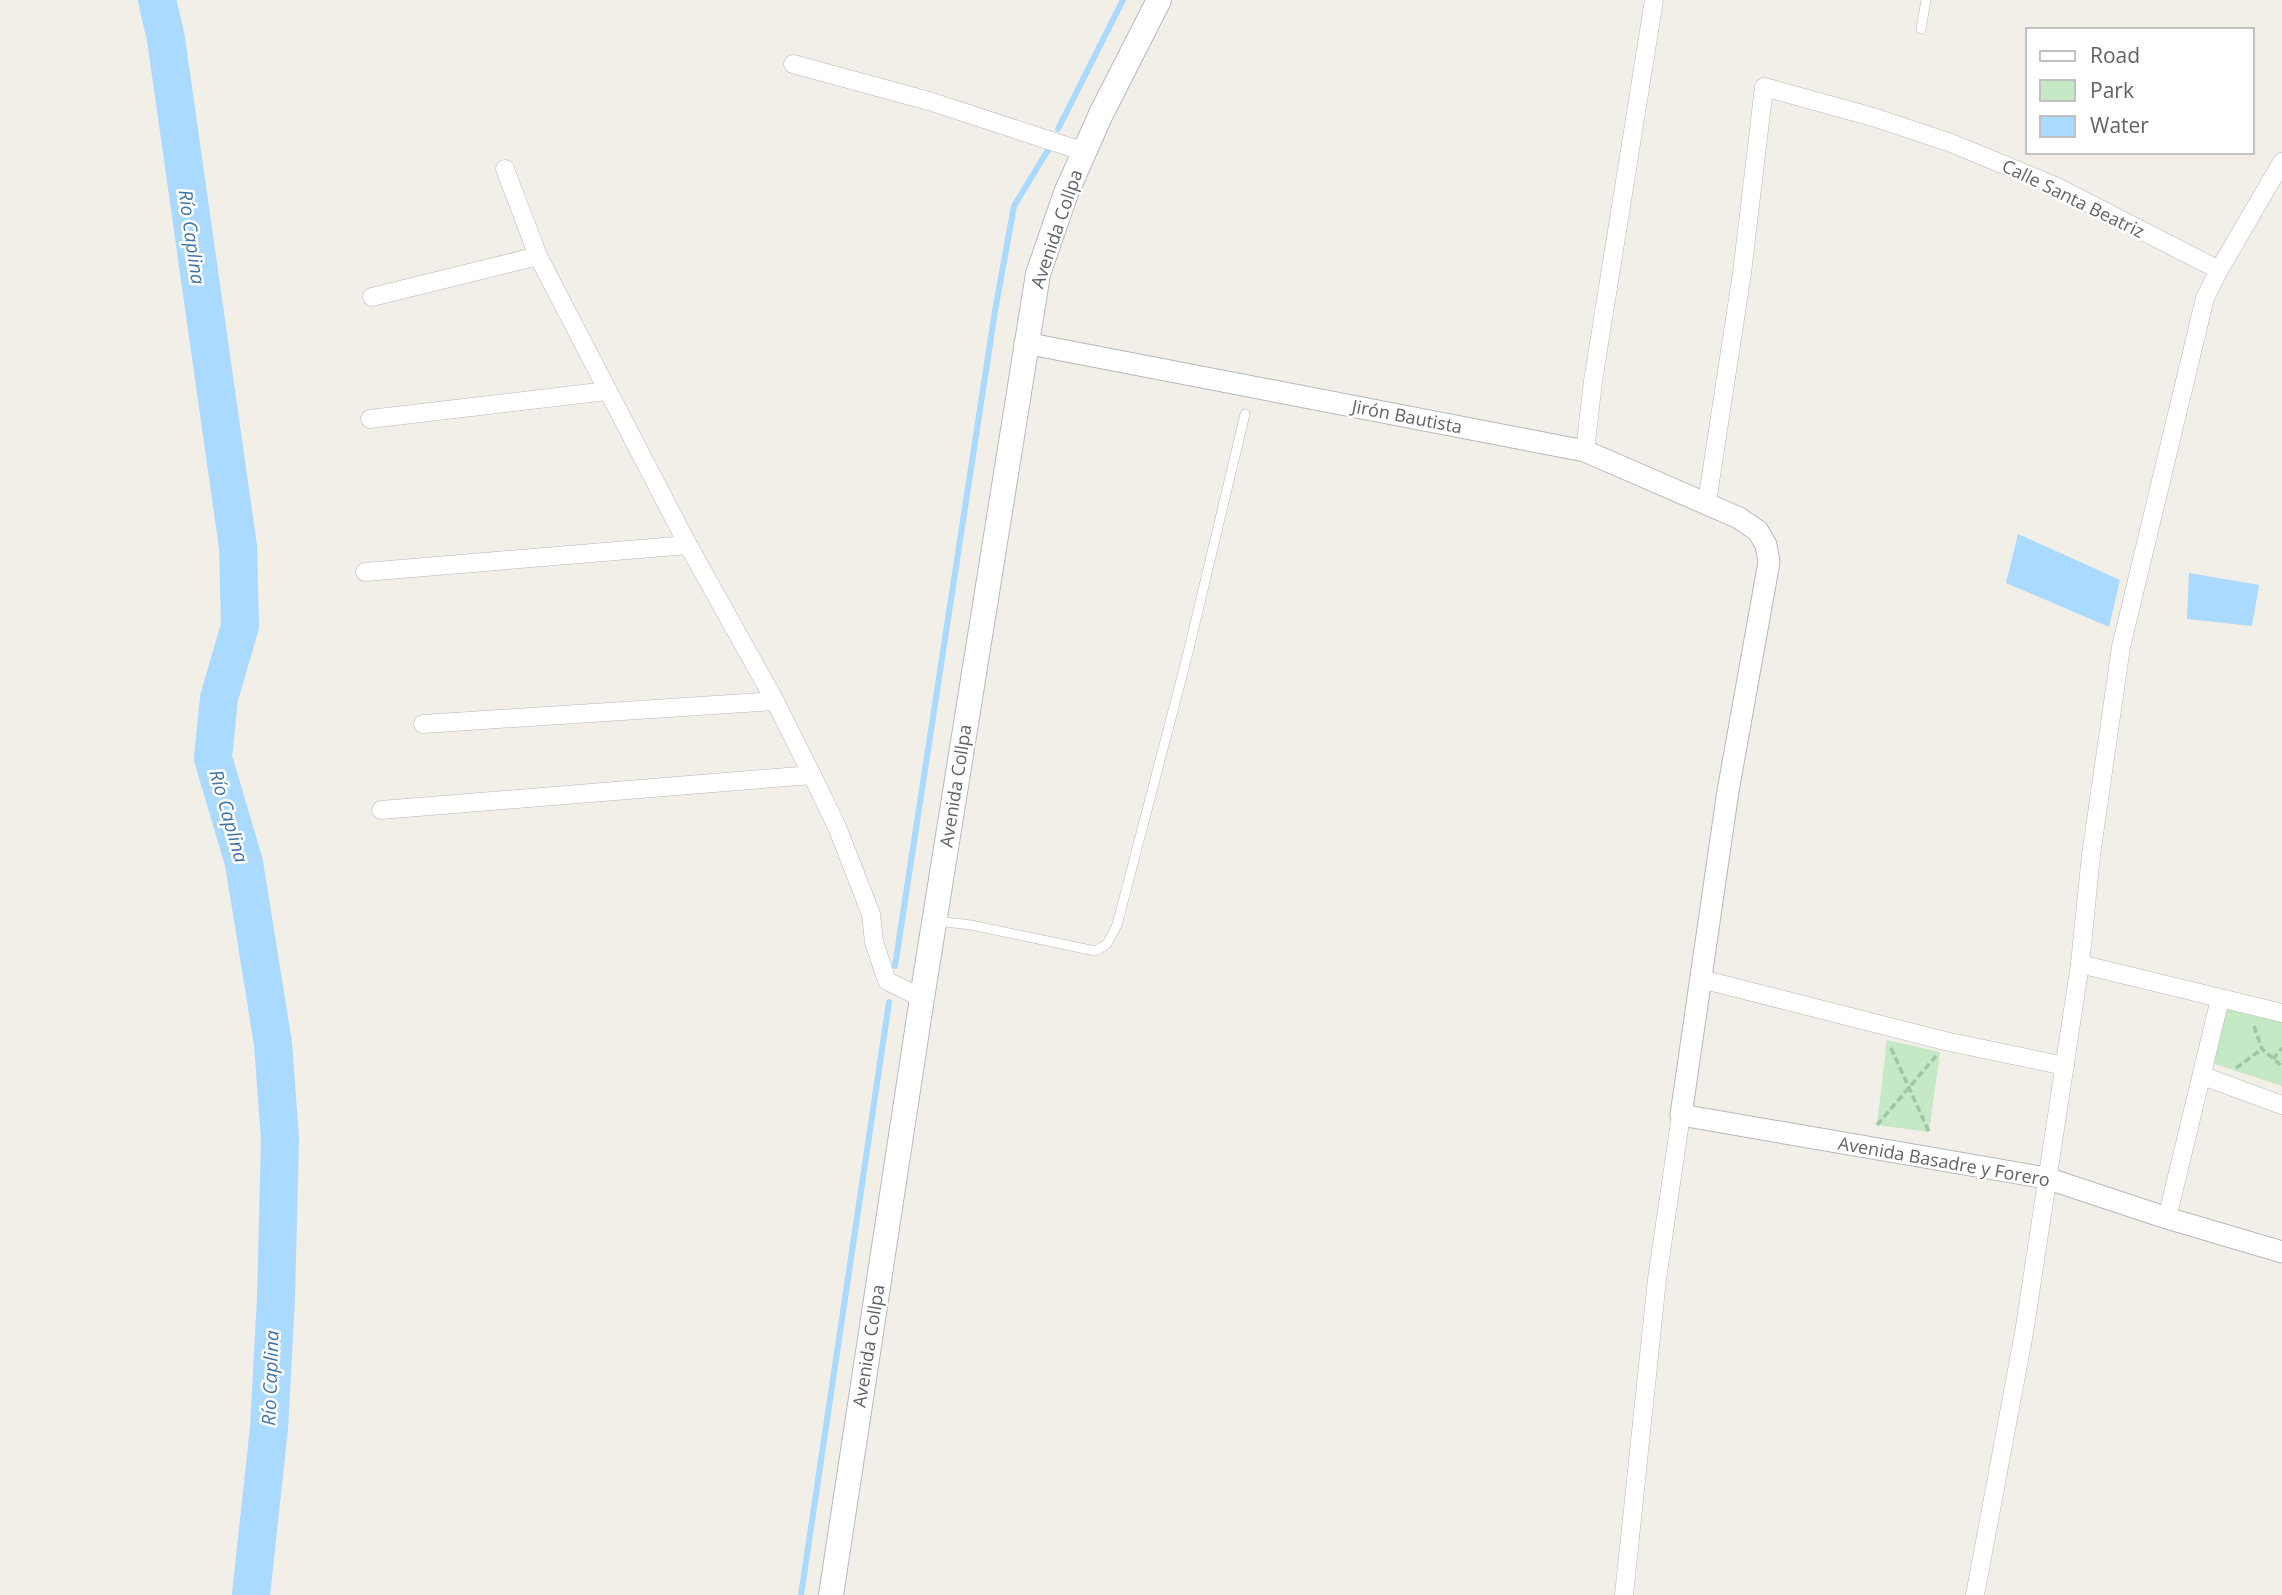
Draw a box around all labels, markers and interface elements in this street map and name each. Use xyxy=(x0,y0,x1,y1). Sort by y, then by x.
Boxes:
legend xyxy=(2026,28,2254,154)
text: Road xyxy=(2090,41,2140,69)
text: Park xyxy=(2090,76,2134,104)
text: Water xyxy=(2090,111,2149,139)
street label: Calle Santa Beatriz xyxy=(1998,153,2149,243)
street label: Avenida Collpa xyxy=(1025,166,1088,291)
water label: Río Caplina xyxy=(172,188,212,286)
street label: Jirón Bautista xyxy=(1348,393,1464,438)
street label: Avenida Collpa xyxy=(933,723,977,849)
water label: Río Caplina xyxy=(203,767,255,866)
street label: Avenida Basadre y Forero xyxy=(1836,1131,2052,1191)
street label: Avenida Collpa xyxy=(846,1283,890,1409)
water label: Río Caplina xyxy=(255,1330,285,1426)

